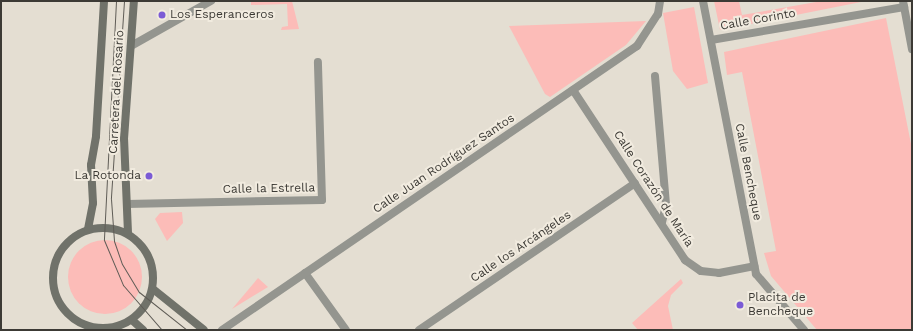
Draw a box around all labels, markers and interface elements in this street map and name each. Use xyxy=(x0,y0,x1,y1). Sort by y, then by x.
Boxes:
street label: Calle Corinto xyxy=(719,6,797,34)
place label: Los Esperanceros xyxy=(170,8,274,22)
marker: Los Esperanceros xyxy=(157,10,167,20)
street label: Carretera del Rosario xyxy=(107,29,127,155)
street label: Calle Juan Rodríguez Santos xyxy=(370,111,518,217)
street label: Calle Bencheque xyxy=(732,122,764,222)
street label: Calle Corazón de María xyxy=(610,128,696,250)
place label: La Rotonda xyxy=(74,169,141,183)
marker: La Rotonda xyxy=(144,171,154,181)
street label: Calle la Estrella xyxy=(223,181,315,197)
street label: Calle los Arcángeles xyxy=(468,208,574,286)
place label: Placita de Bencheque xyxy=(748,291,813,319)
marker: Placita de Bencheque xyxy=(735,300,745,310)

